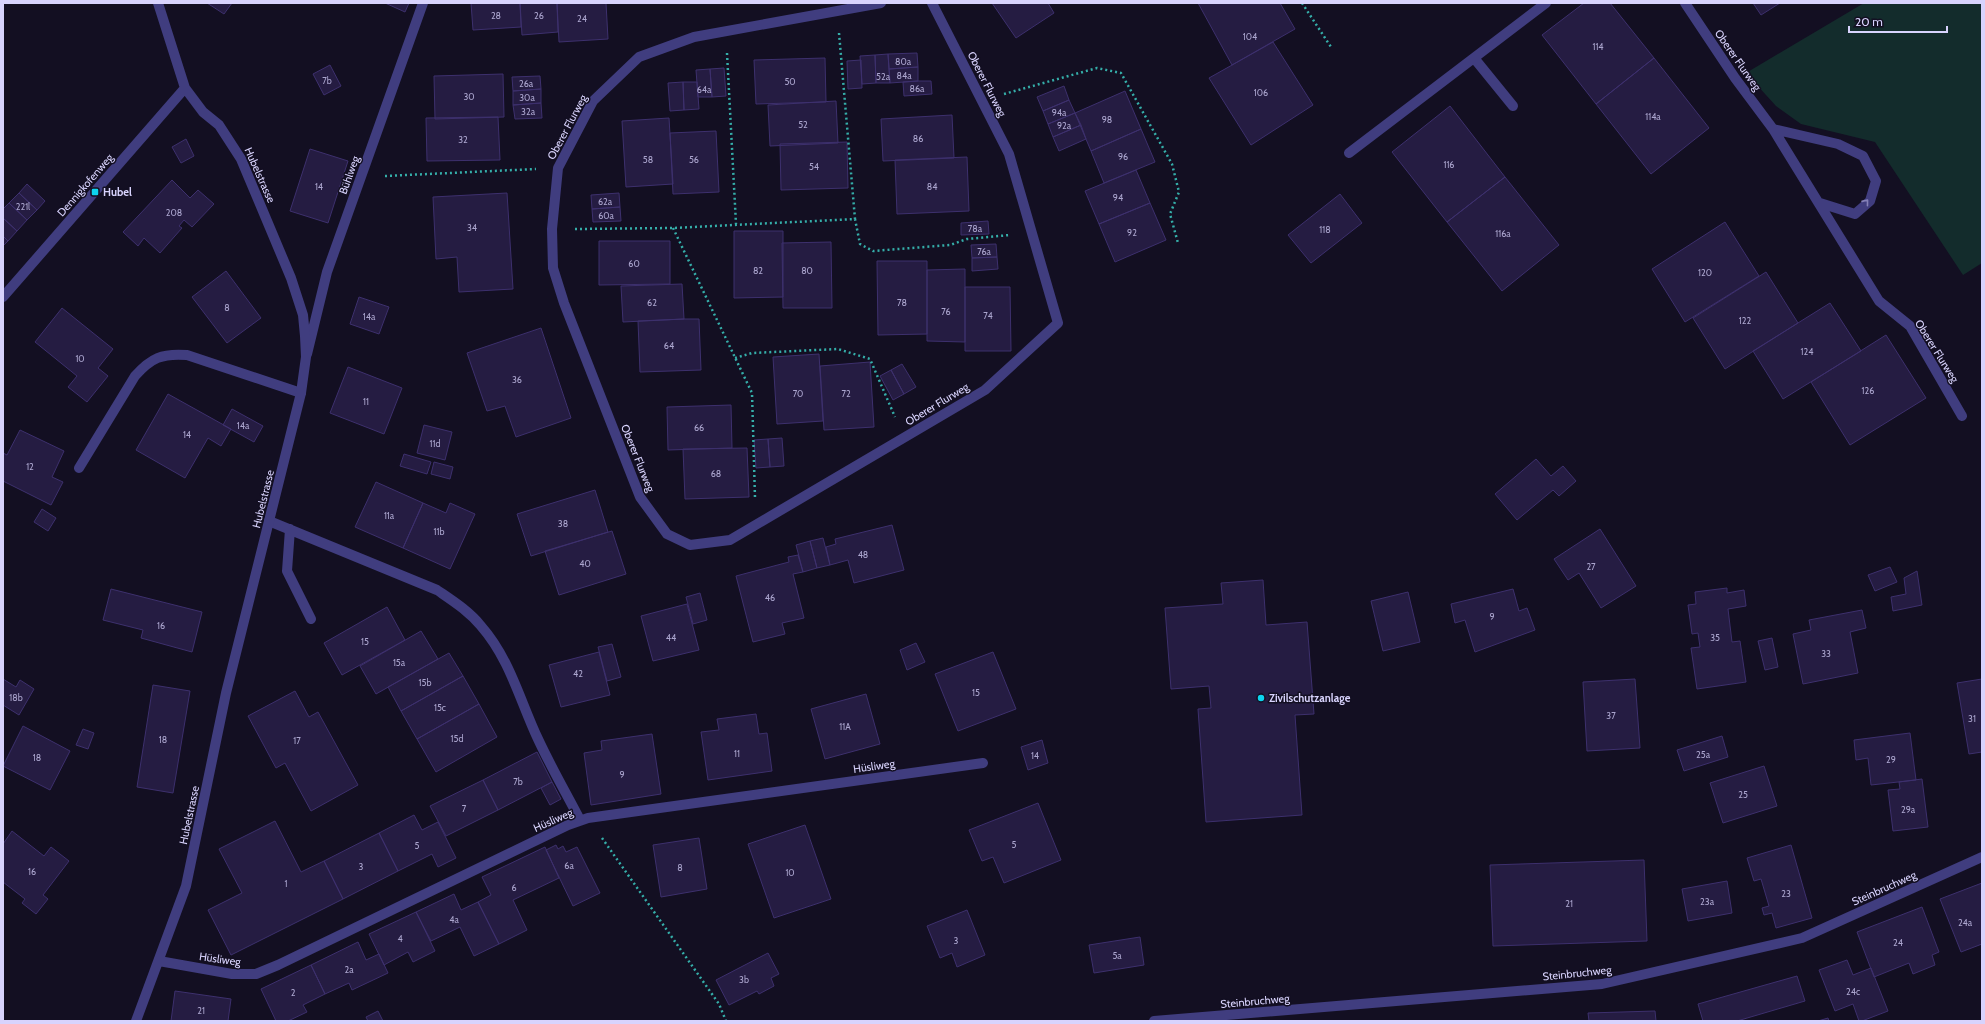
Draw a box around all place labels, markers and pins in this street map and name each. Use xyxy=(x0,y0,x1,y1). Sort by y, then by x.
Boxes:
place label: Hubel xyxy=(103,185,132,199)
marker: Hubel xyxy=(90,187,100,197)
place label: Zivilschutzanlage xyxy=(1269,691,1351,705)
marker: Zivilschutzanlage xyxy=(1256,693,1266,703)

